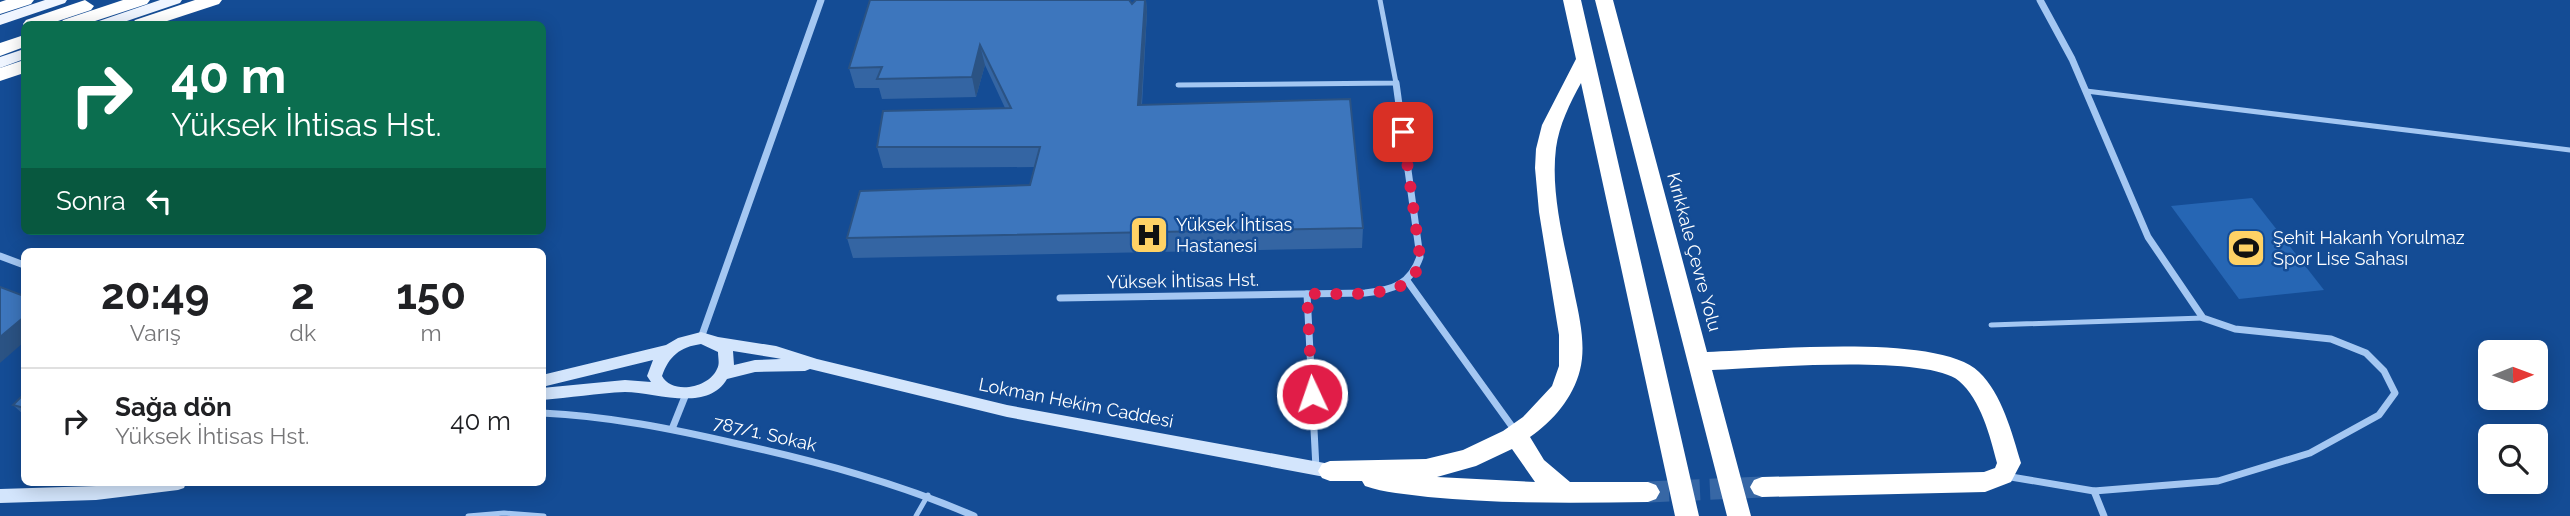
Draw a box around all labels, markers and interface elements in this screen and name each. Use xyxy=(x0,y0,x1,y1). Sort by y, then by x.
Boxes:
text: 40 m xyxy=(171,47,286,104)
icon: right xyxy=(56,49,147,140)
pin xyxy=(1373,102,1433,162)
text: Yüksek İhtisas Hst. xyxy=(171,106,442,143)
icon: arrive xyxy=(1384,113,1422,151)
street label: Kırıkkale Çevre Yolu xyxy=(1663,170,1726,334)
icon: left xyxy=(140,182,178,220)
text: Sonra xyxy=(56,186,126,216)
hospital icon: Yüksek İhtisas Hastanesi xyxy=(1128,214,1170,256)
place label: Yüksek İhtisas Hastanesi xyxy=(1176,214,1293,256)
sports icon: Şehit Hakanh Yorulmaz Spor Lise Sahası xyxy=(2225,227,2267,269)
place label: Şehit Hakanh Yorulmaz Spor Lise Sahası xyxy=(2273,227,2465,269)
street label: Yüksek İhtisas Hst. xyxy=(1107,269,1259,292)
text: 20:49 xyxy=(101,270,210,319)
text: 2 xyxy=(291,270,315,319)
text: 150 xyxy=(396,270,466,319)
text: Varış xyxy=(130,319,181,346)
text: dk xyxy=(290,319,316,346)
text: m xyxy=(420,319,442,346)
north arrow xyxy=(2478,340,2548,410)
map controls xyxy=(2478,340,2548,494)
position arrow xyxy=(1275,357,1349,431)
street label: Lokman Hekim Caddesi xyxy=(977,373,1175,432)
text: Sağa dön xyxy=(115,392,232,422)
icon: right xyxy=(56,402,94,440)
text: 40 m xyxy=(450,406,511,436)
street label: 787/1. Sokak xyxy=(711,411,819,456)
text: Yüksek İhtisas Hst. xyxy=(115,422,309,449)
button: search xyxy=(2478,424,2548,494)

